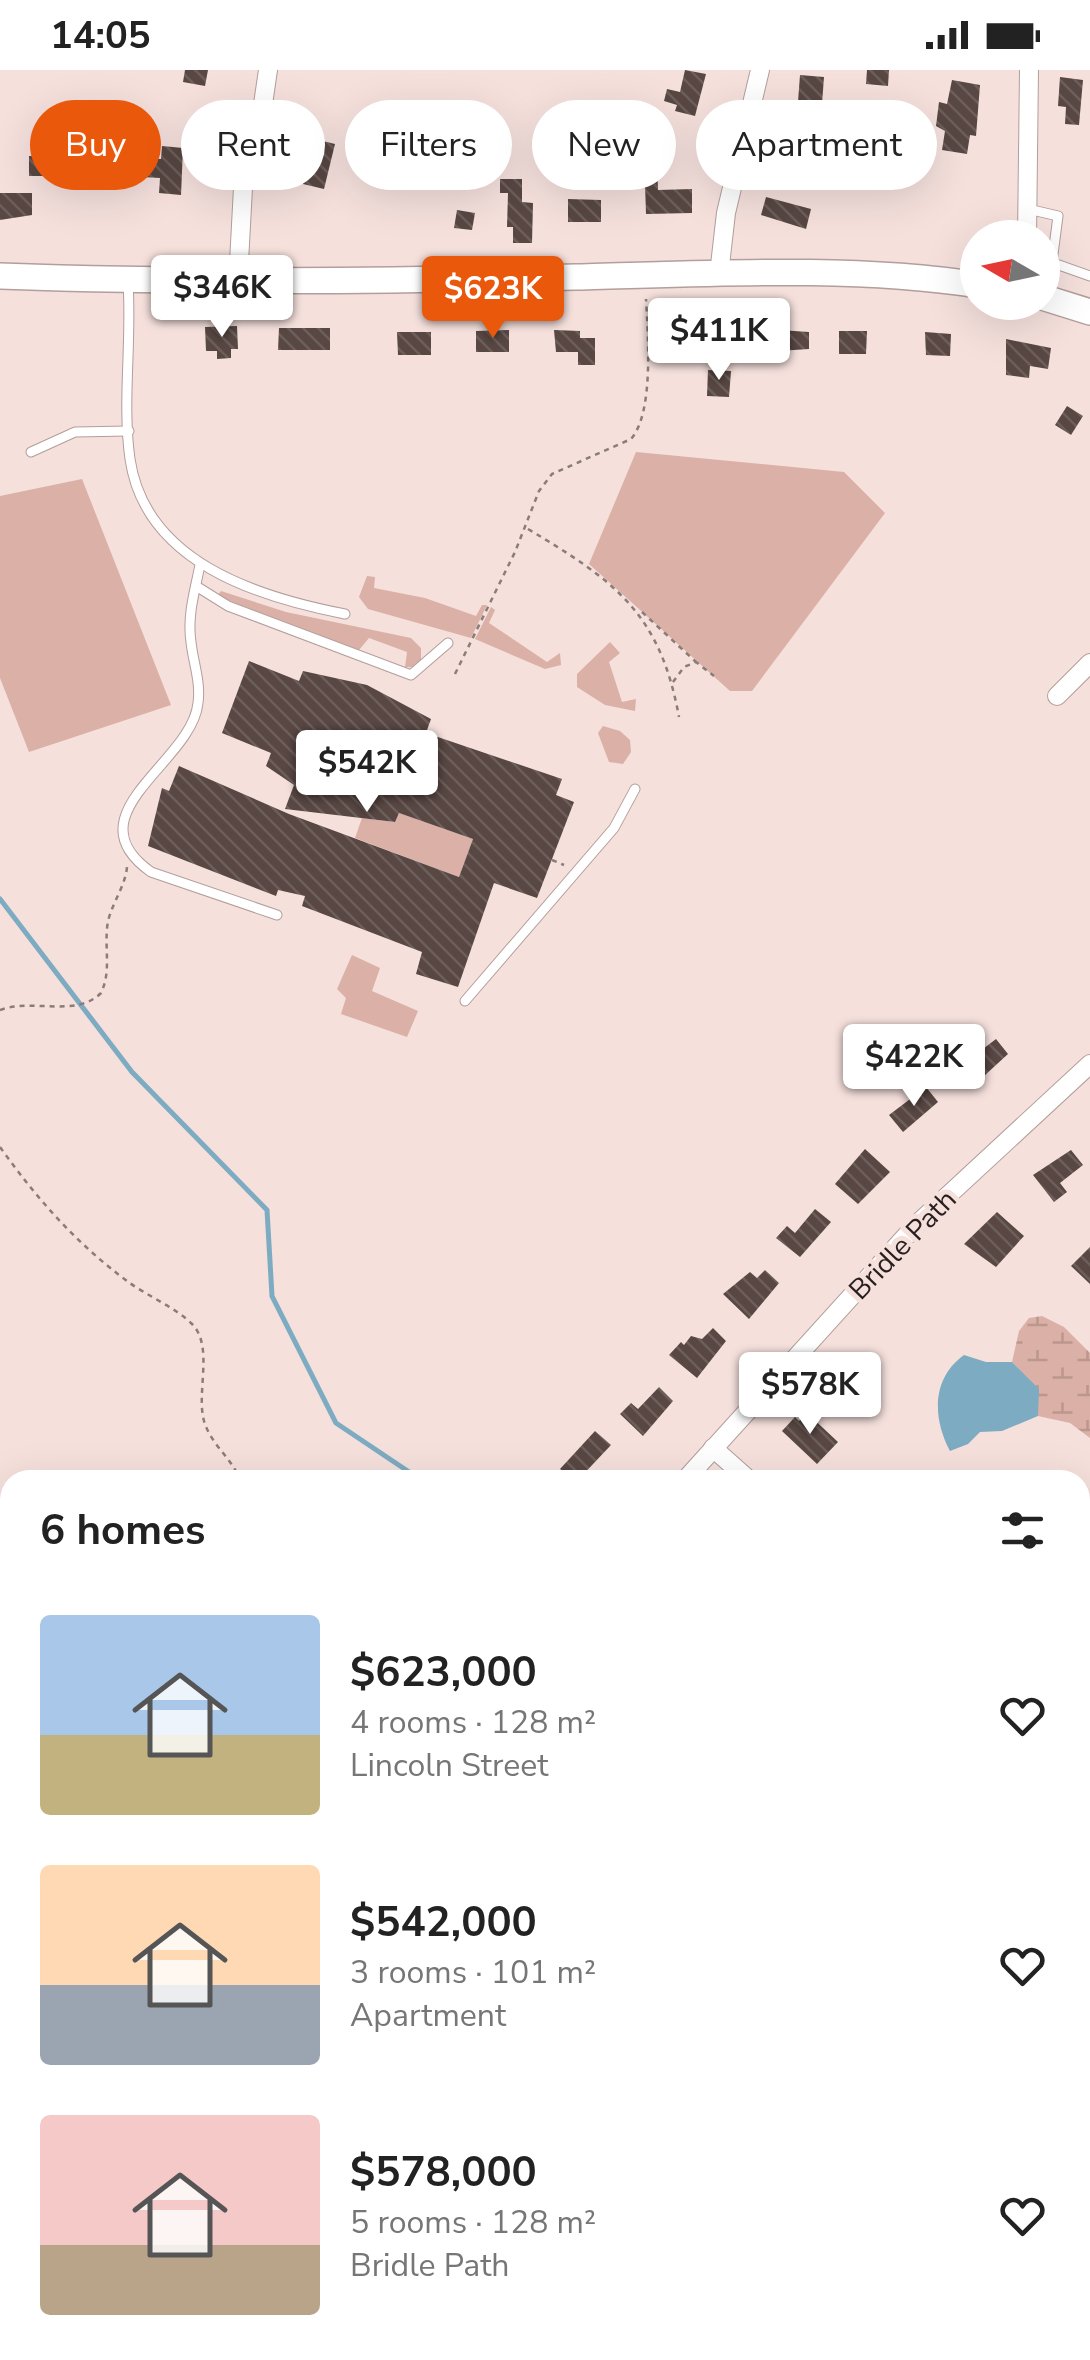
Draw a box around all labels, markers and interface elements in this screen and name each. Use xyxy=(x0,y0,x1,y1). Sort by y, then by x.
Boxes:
text: 14:05 xyxy=(50,10,151,61)
chip: Buy xyxy=(30,100,161,190)
chip: Rent xyxy=(181,100,325,190)
chip: Filters xyxy=(345,100,512,190)
chip: New xyxy=(532,100,676,190)
chip: Apartment xyxy=(696,100,937,190)
north arrow xyxy=(960,220,1060,320)
map controls xyxy=(960,220,1060,320)
pin: $346K xyxy=(152,255,292,340)
pin: $623K xyxy=(423,256,563,341)
text: $346K xyxy=(173,266,271,309)
text: $623K xyxy=(444,267,542,310)
pin: $411K xyxy=(649,298,789,383)
text: $411K xyxy=(670,309,768,352)
pin: $542K xyxy=(297,730,437,815)
text: $542K xyxy=(318,741,416,784)
pin: $422K xyxy=(844,1024,984,1109)
text: $422K xyxy=(865,1035,963,1078)
street label: Bridle Path xyxy=(841,1181,965,1308)
pin: $578K xyxy=(740,1352,880,1437)
text: $578K xyxy=(761,1363,859,1406)
text: 6 homes xyxy=(40,1502,205,1559)
icon: filters xyxy=(995,1503,1050,1558)
text: $623,000 xyxy=(350,1644,537,1701)
icon: home xyxy=(120,1655,240,1775)
icon: heart xyxy=(995,1688,1050,1743)
text: 4 rooms · 128 m² xyxy=(350,1701,596,1744)
text: Lincoln Street xyxy=(350,1744,548,1787)
text: $542,000 xyxy=(350,1894,537,1951)
icon: home xyxy=(120,1905,240,2025)
icon: heart xyxy=(995,1938,1050,1993)
text: 3 rooms · 101 m² xyxy=(350,1951,596,1994)
text: Apartment xyxy=(350,1994,506,2037)
text: $578,000 xyxy=(350,2144,537,2201)
icon: home xyxy=(120,2155,240,2275)
icon: heart xyxy=(995,2188,1050,2243)
text: 5 rooms · 128 m² xyxy=(350,2201,596,2244)
text: Bridle Path xyxy=(350,2244,510,2287)

